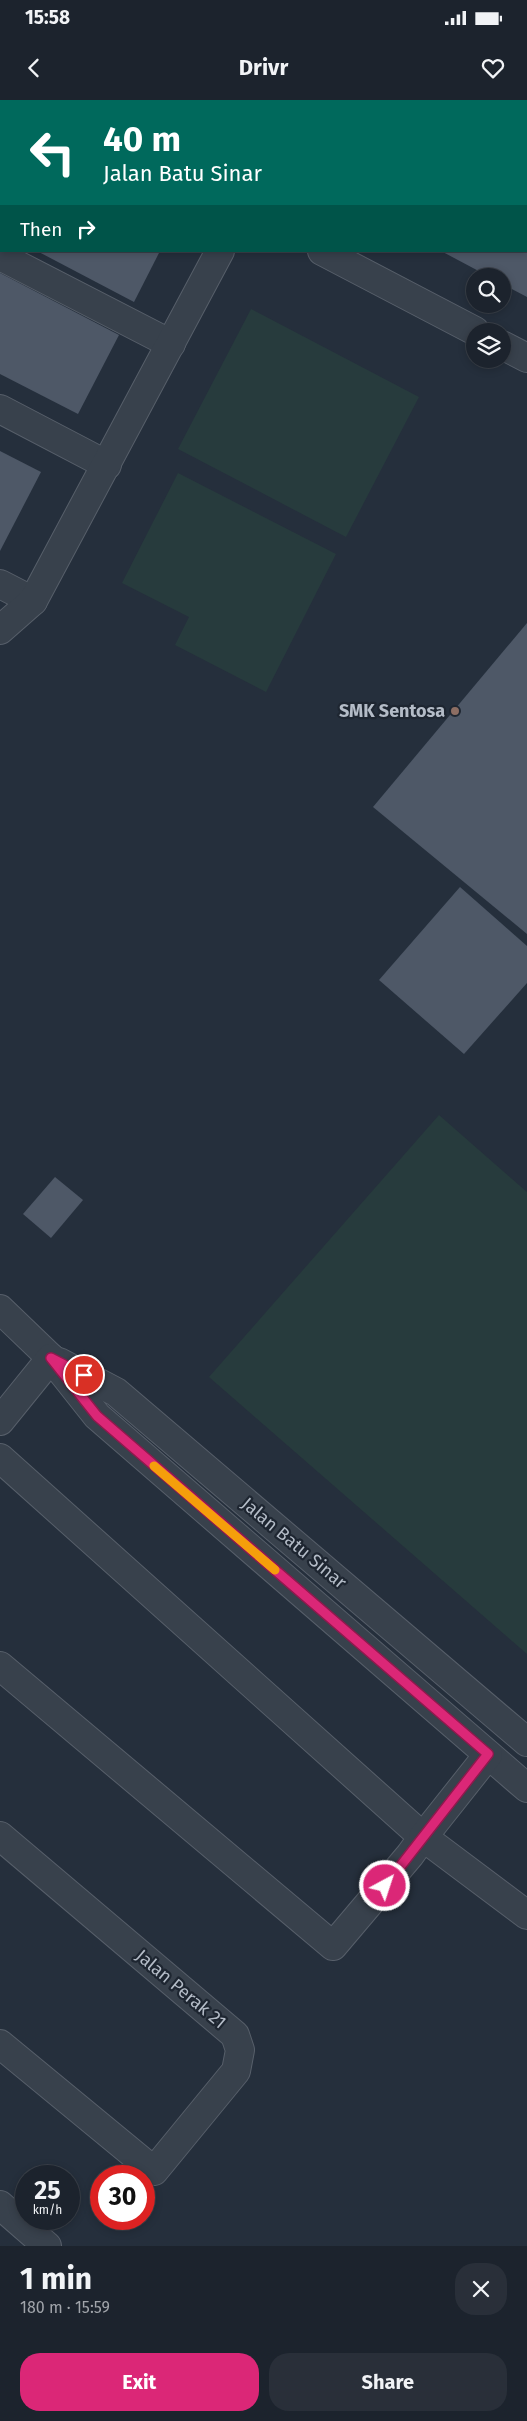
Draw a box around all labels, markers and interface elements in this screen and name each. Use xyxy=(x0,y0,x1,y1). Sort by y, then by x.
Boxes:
text: 15:58 xyxy=(25,6,70,29)
icon: back xyxy=(20,54,48,82)
text: Drivr xyxy=(239,54,288,81)
icon: heart xyxy=(479,54,507,82)
text: 40 m xyxy=(103,118,181,160)
icon: left xyxy=(20,120,85,185)
text: Jalan Batu Sinar xyxy=(103,160,262,187)
icon: right xyxy=(72,215,100,243)
text: Then xyxy=(20,218,62,241)
map controls xyxy=(466,268,511,368)
button: search xyxy=(466,268,511,313)
button: layers xyxy=(466,323,511,368)
place label: SMK Sentosa xyxy=(339,700,445,722)
marker: SMK Sentosa xyxy=(449,705,461,717)
pin xyxy=(63,1354,105,1396)
icon: arrive xyxy=(70,1361,98,1389)
street label: Jalan Batu Sinar xyxy=(237,1493,351,1593)
position arrow xyxy=(358,1859,410,1911)
street label: Jalan Perak 21 xyxy=(131,1945,231,2033)
speed limit sign: 30 xyxy=(90,2165,155,2230)
text: 25 xyxy=(34,2176,61,2206)
text: km/h xyxy=(33,2203,62,2217)
text: 1 min xyxy=(20,2261,92,2297)
button: close xyxy=(455,2263,507,2315)
text: 180 m · 15:59 xyxy=(20,2298,110,2317)
button: Exit xyxy=(20,2353,259,2411)
button: Share xyxy=(269,2353,507,2411)

